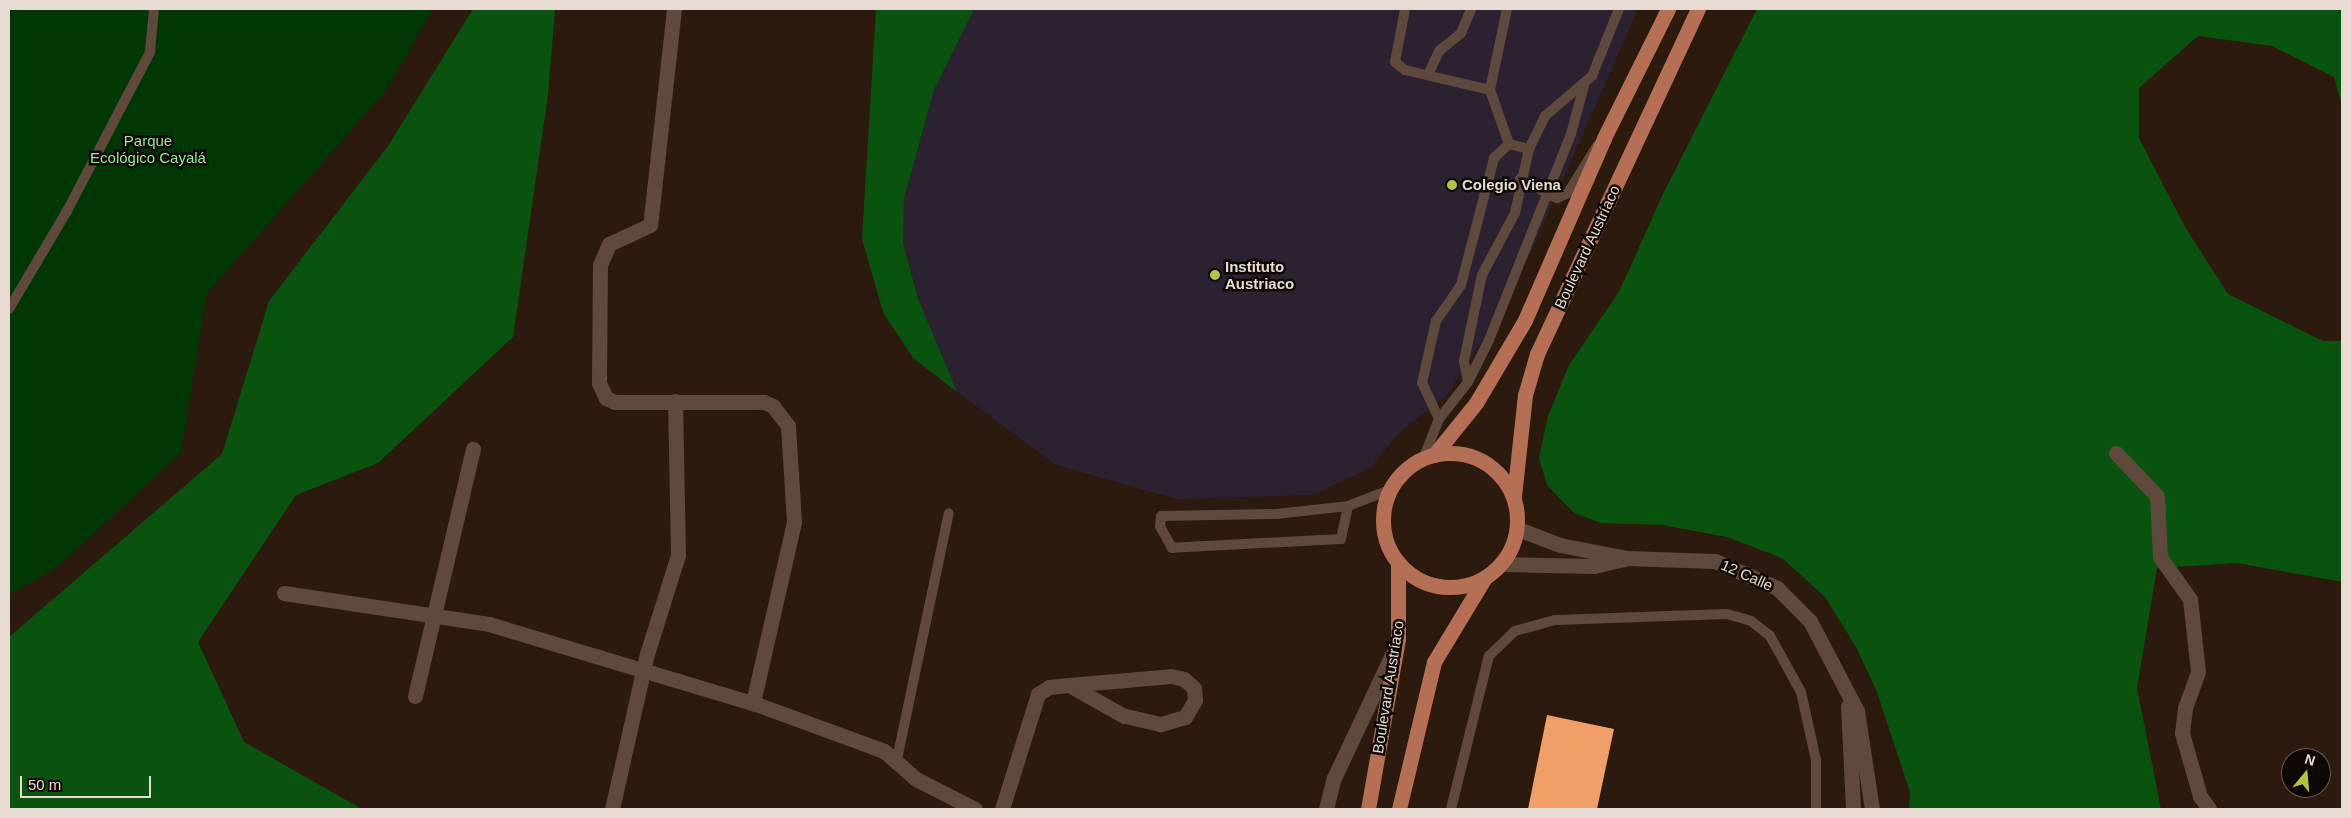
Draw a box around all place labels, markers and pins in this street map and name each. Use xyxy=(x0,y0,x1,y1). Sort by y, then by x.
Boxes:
place label: Colegio Viena xyxy=(1462,176,1561,194)
marker: Colegio Viena xyxy=(1446,179,1458,191)
place label: Instituto Austriaco xyxy=(1225,257,1294,292)
marker: Instituto Austriaco xyxy=(1209,269,1221,281)

